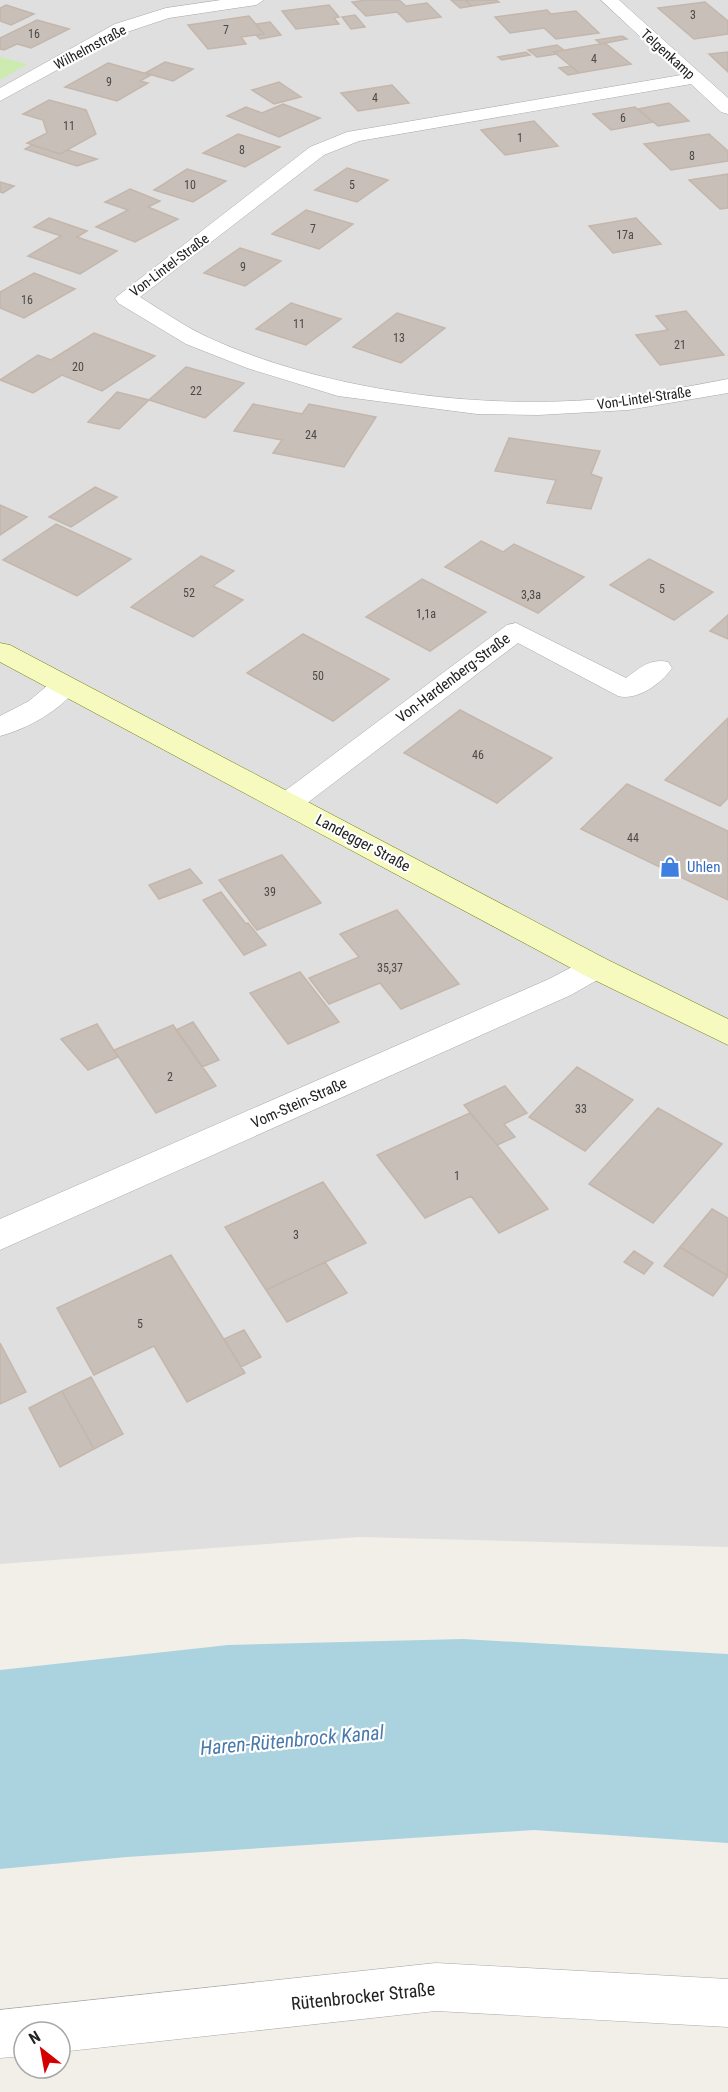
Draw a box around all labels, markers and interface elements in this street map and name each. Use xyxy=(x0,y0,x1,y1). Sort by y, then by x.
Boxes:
house number: 3 xyxy=(690,8,696,22)
street label: Wilhelmstraße xyxy=(51,21,129,73)
house number: 7 xyxy=(223,23,229,37)
street label: Telgenkamp xyxy=(638,26,698,82)
house number: 16 xyxy=(28,27,40,41)
house number: 4 xyxy=(591,52,597,66)
house number: 9 xyxy=(106,75,112,89)
house number: 4 xyxy=(372,91,378,105)
house number: 6 xyxy=(620,111,626,125)
house number: 11 xyxy=(63,119,75,133)
house number: 1 xyxy=(517,131,523,145)
house number: 8 xyxy=(239,143,245,157)
house number: 8 xyxy=(689,149,695,163)
house number: 10 xyxy=(184,178,196,192)
house number: 5 xyxy=(349,178,355,192)
house number: 7 xyxy=(310,222,316,236)
house number: 17a xyxy=(616,228,634,242)
street label: Von-Lintel-Straße xyxy=(126,230,212,300)
house number: 9 xyxy=(240,260,246,274)
house number: 16 xyxy=(21,293,33,307)
house number: 11 xyxy=(293,317,305,331)
house number: 13 xyxy=(393,331,405,345)
house number: 21 xyxy=(674,338,686,352)
house number: 20 xyxy=(72,360,84,374)
street label: Von-Lintel-Straße xyxy=(596,383,692,413)
house number: 22 xyxy=(190,384,202,398)
house number: 24 xyxy=(305,428,317,442)
house number: 5 xyxy=(659,582,665,596)
house number: 52 xyxy=(183,586,195,600)
house number: 3,3a xyxy=(521,588,541,602)
house number: 1,1a xyxy=(416,607,436,621)
street label: Von-Hardenberg-Straße xyxy=(393,629,513,727)
house number: 50 xyxy=(312,669,324,683)
house number: 46 xyxy=(472,748,484,762)
street label: Landegger Straße xyxy=(313,811,413,875)
house number: 44 xyxy=(627,831,639,845)
shop icon: Uhlen xyxy=(658,855,682,879)
place label: Uhlen xyxy=(687,858,720,876)
house number: 39 xyxy=(264,885,276,899)
house number: 35,37 xyxy=(377,961,403,975)
house number: 2 xyxy=(167,1070,173,1084)
street label: Vom-Stein-Straße xyxy=(248,1074,350,1132)
house number: 33 xyxy=(575,1102,587,1116)
house number: 1 xyxy=(454,1169,460,1183)
house number: 3 xyxy=(293,1228,299,1242)
house number: 5 xyxy=(137,1317,143,1331)
water label: Haren-Rütenbrock Kanal xyxy=(199,1720,386,1760)
street label: Rütenbrocker Straße xyxy=(290,1978,436,2014)
north arrow xyxy=(12,2020,72,2080)
text: N xyxy=(25,2027,44,2048)

